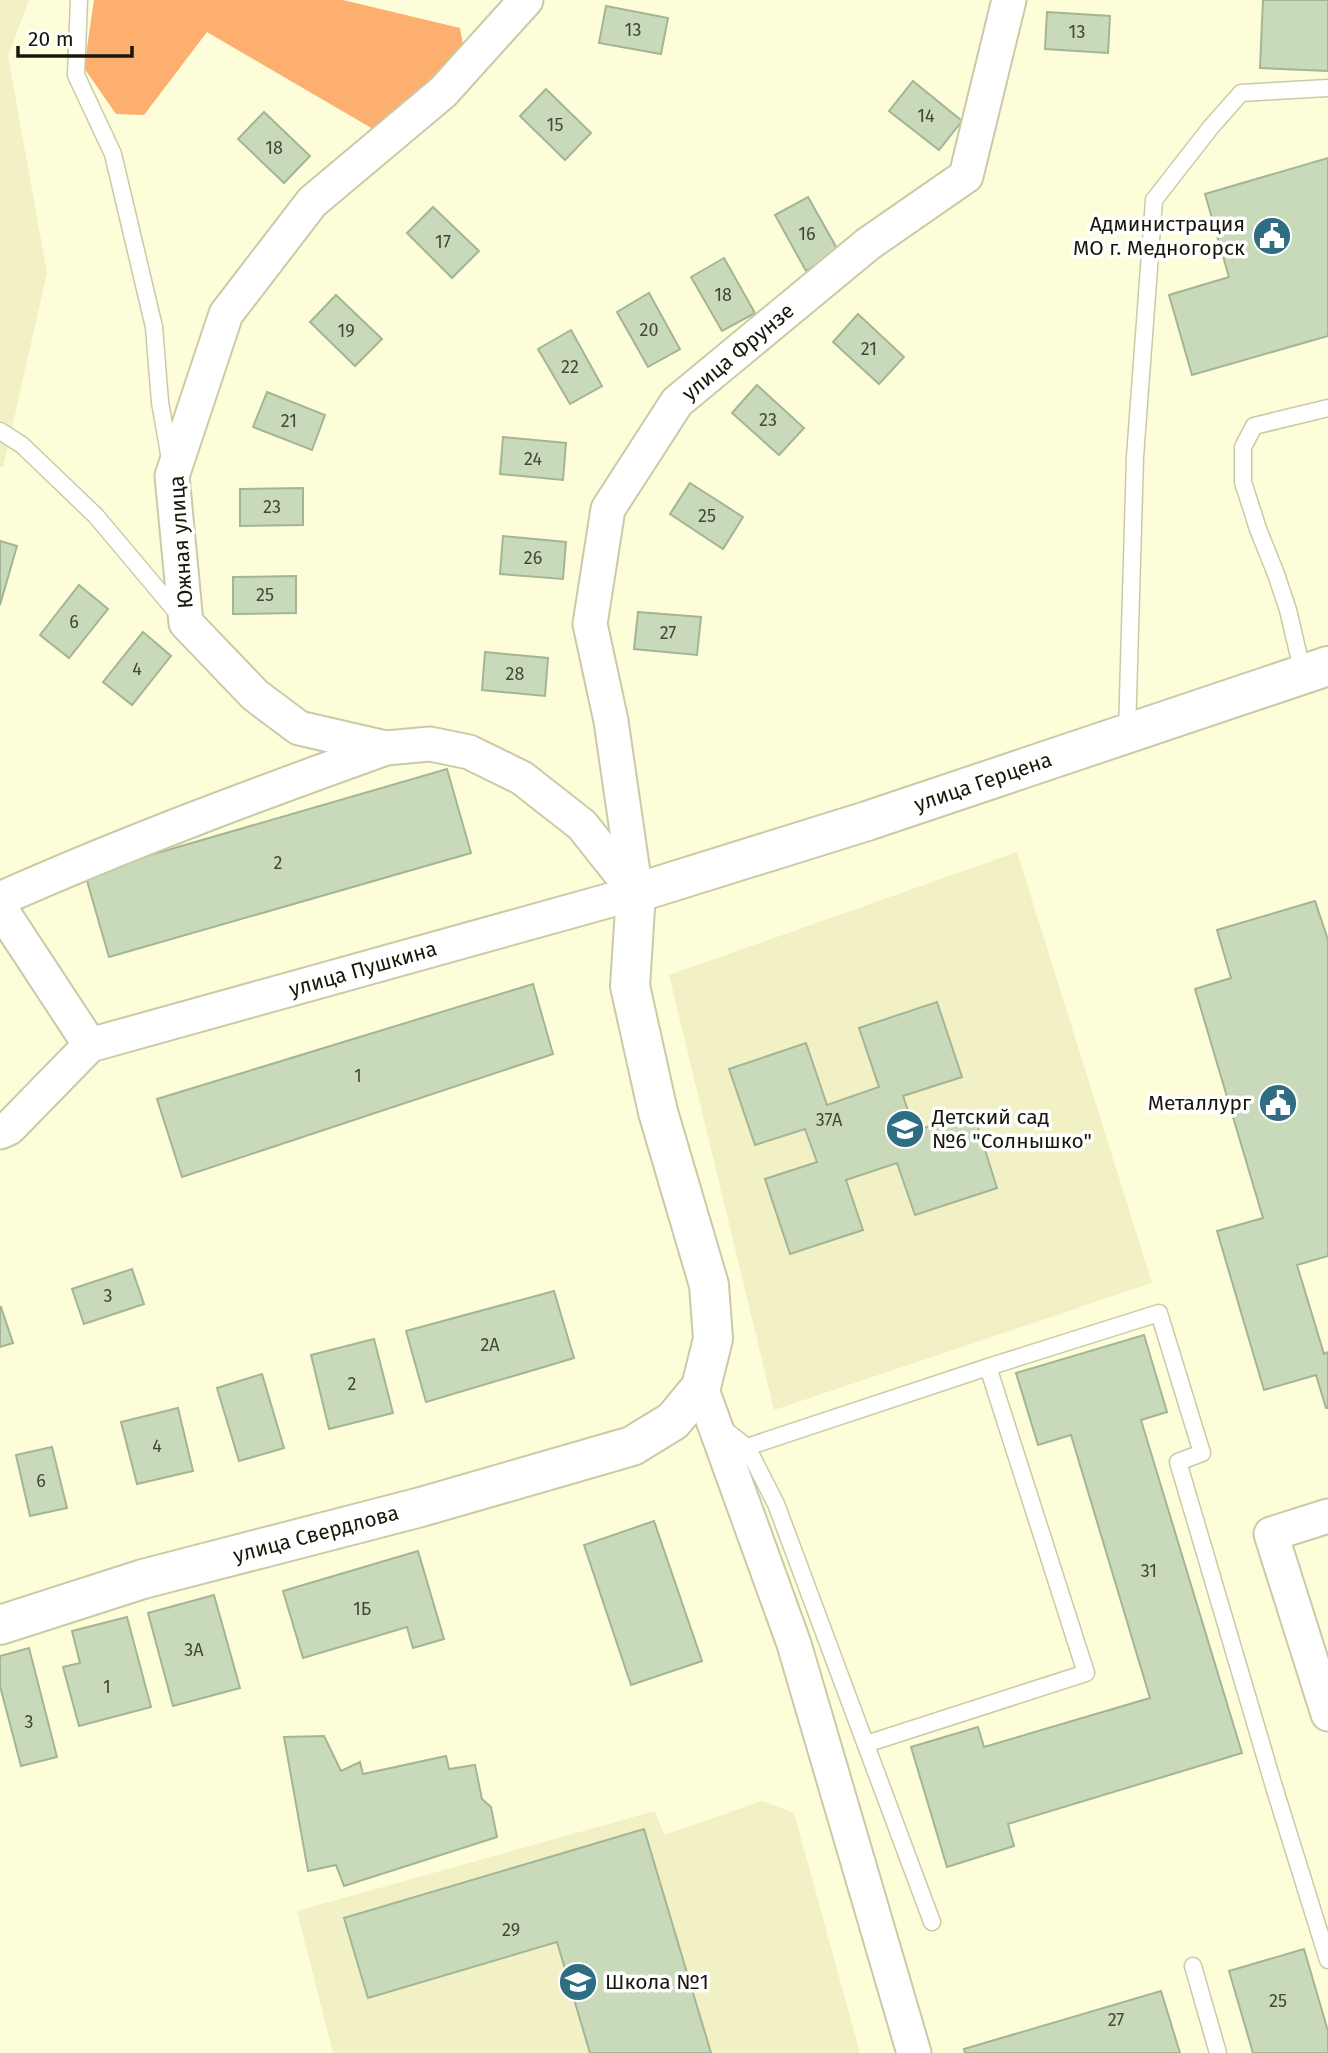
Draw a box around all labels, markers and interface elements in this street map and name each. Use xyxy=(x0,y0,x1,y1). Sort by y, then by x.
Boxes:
scale bar xyxy=(18,14,131,58)
house number: 13 xyxy=(625,19,641,41)
house number: 13 xyxy=(1069,21,1085,43)
text: 20 m xyxy=(28,26,74,52)
house number: 14 xyxy=(917,105,935,127)
house number: 15 xyxy=(547,114,563,136)
house number: 18 xyxy=(265,137,283,159)
place label: Администрация МО г. Медногорск xyxy=(1073,211,1245,261)
public building icon: Администрация МО г. Медногорск xyxy=(1251,215,1293,257)
house number: 16 xyxy=(798,223,816,245)
house number: 17 xyxy=(435,231,451,253)
house number: 18 xyxy=(714,284,732,306)
street label: улица Фрунзе xyxy=(677,298,799,406)
house number: 20 xyxy=(640,319,658,341)
house number: 19 xyxy=(337,320,355,342)
house number: 21 xyxy=(861,338,877,360)
house number: 22 xyxy=(561,356,579,378)
house number: 23 xyxy=(759,409,777,431)
house number: 21 xyxy=(281,410,297,432)
house number: 24 xyxy=(524,448,542,470)
street label: Южная улица xyxy=(163,475,199,609)
house number: 23 xyxy=(263,496,281,518)
house number: 25 xyxy=(698,505,716,527)
house number: 26 xyxy=(524,547,542,569)
house number: 25 xyxy=(256,584,274,606)
house number: 6 xyxy=(69,611,79,633)
house number: 27 xyxy=(660,622,676,644)
house number: 4 xyxy=(132,658,142,680)
house number: 28 xyxy=(506,663,524,685)
street label: улица Герцена xyxy=(911,746,1055,818)
house number: 2 xyxy=(274,852,283,874)
street label: улица Пушкина xyxy=(286,935,440,1003)
house number: 1 xyxy=(354,1065,362,1087)
public building icon: Металлург xyxy=(1257,1082,1299,1124)
place label: Металлург xyxy=(1148,1090,1251,1116)
place label: Детский сад №6 "Солнышко" xyxy=(931,1104,1092,1154)
school or university icon: Детский сад №6 "Солнышко" xyxy=(884,1108,926,1150)
house number: 37А xyxy=(816,1109,843,1131)
house number: 3 xyxy=(104,1285,112,1307)
house number: 2А xyxy=(480,1334,500,1356)
house number: 2 xyxy=(348,1373,357,1395)
house number: 4 xyxy=(152,1435,162,1457)
house number: 6 xyxy=(36,1470,46,1492)
street label: улица Свердлова xyxy=(230,1499,402,1569)
house number: 31 xyxy=(1141,1560,1157,1582)
house number: 1Б xyxy=(353,1598,371,1620)
house number: 3А xyxy=(184,1639,204,1661)
house number: 1 xyxy=(103,1676,111,1698)
house number: 3 xyxy=(25,1711,33,1733)
house number: 29 xyxy=(502,1919,520,1941)
school or university icon: Школа №1 xyxy=(557,1961,599,2003)
place label: Школа №1 xyxy=(605,1969,709,1995)
house number: 25 xyxy=(1269,1990,1287,2012)
house number: 27 xyxy=(1108,2009,1124,2031)

